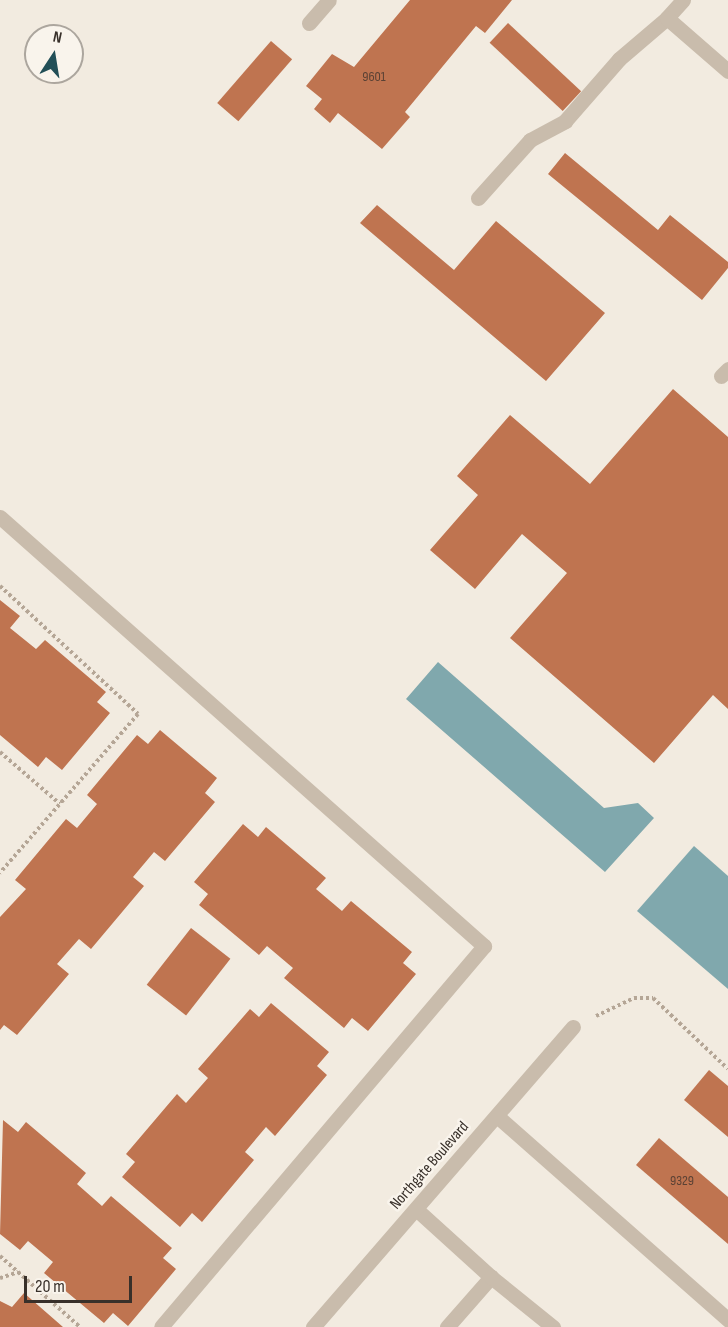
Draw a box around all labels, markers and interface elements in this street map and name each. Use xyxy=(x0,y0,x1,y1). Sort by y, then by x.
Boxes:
north arrow xyxy=(24,24,84,84)
text: N xyxy=(51,28,64,48)
house number: 9601 xyxy=(362,69,386,85)
street label: Northgate Boulevard xyxy=(387,1118,473,1214)
house number: 9329 xyxy=(670,1173,694,1189)
scale bar xyxy=(27,1264,135,1302)
text: 20 m xyxy=(35,1276,65,1297)

